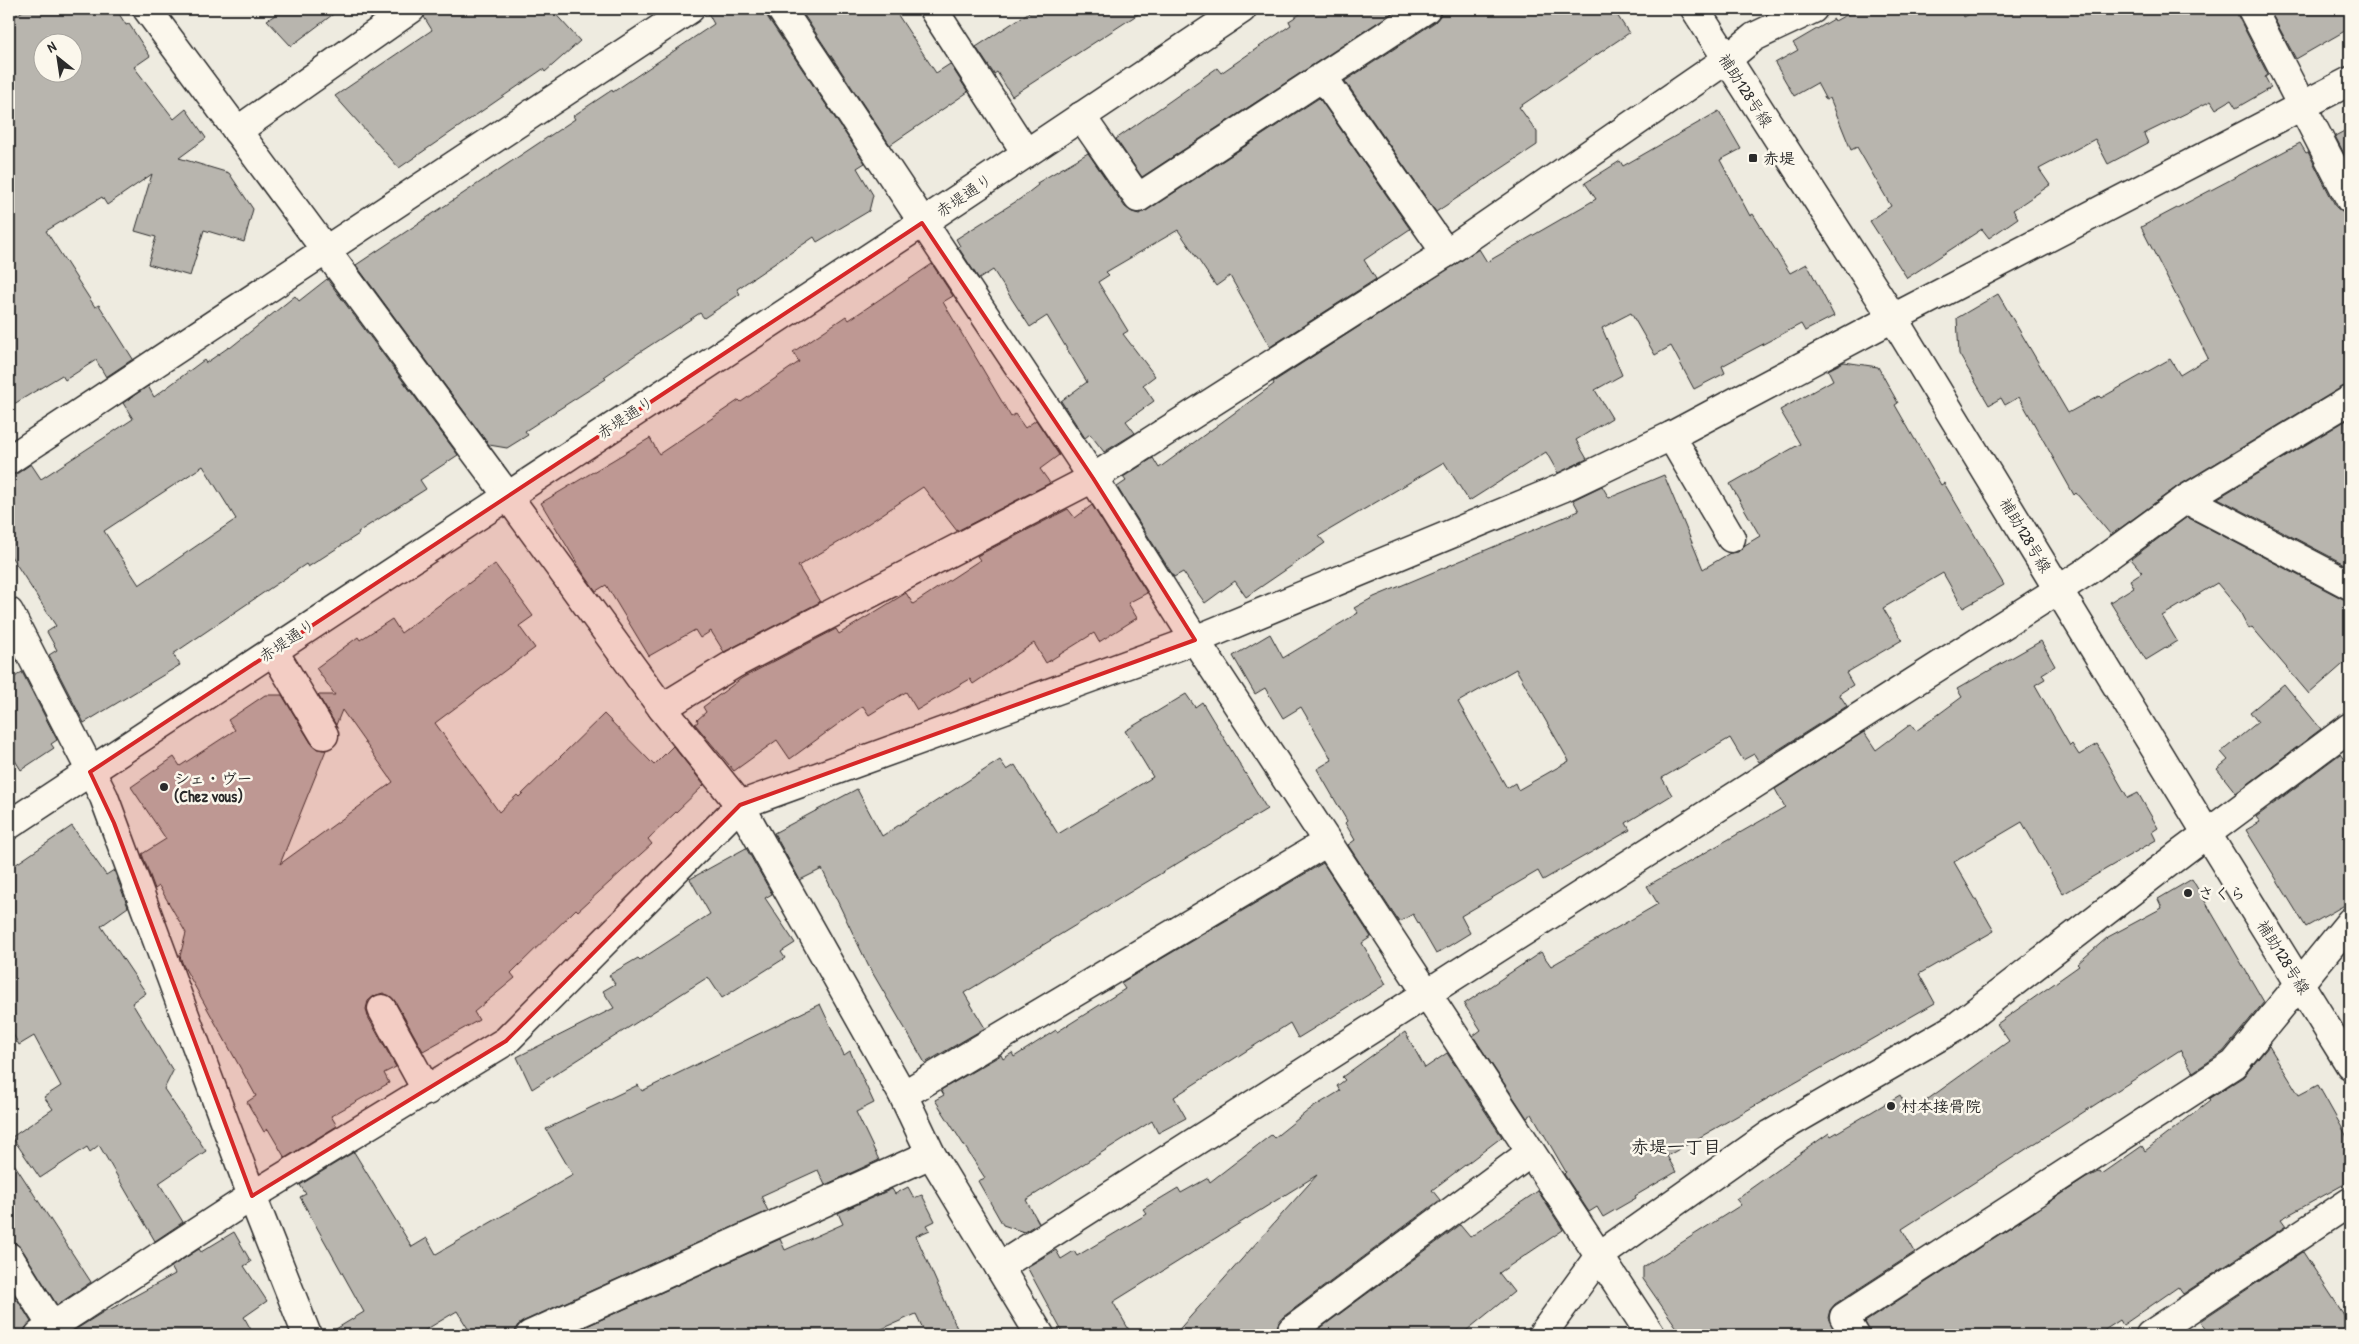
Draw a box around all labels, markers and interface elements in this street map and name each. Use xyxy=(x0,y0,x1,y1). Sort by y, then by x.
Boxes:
north arrow xyxy=(32,32,82,82)
text: N xyxy=(43,36,60,56)
street label: 補助128号線 xyxy=(1714,49,1778,131)
place label: 赤堤 xyxy=(1763,147,1795,169)
marker: 赤堤 xyxy=(1747,152,1759,164)
street label: 赤堤通り xyxy=(931,168,997,222)
street label: 赤堤通り xyxy=(592,390,658,444)
street label: 補助128号線 xyxy=(1995,493,2057,577)
street label: 赤堤通り xyxy=(254,613,320,667)
place label: シェ・ヴー (Chez vous) xyxy=(174,767,252,807)
marker: シェ・ヴー (Chez vous) xyxy=(158,781,170,793)
place label: さくら xyxy=(2198,882,2246,904)
marker: さくら xyxy=(2182,887,2194,899)
street label: 補助128号線 xyxy=(2252,915,2316,999)
place label: 村本接骨院 xyxy=(1901,1095,1981,1117)
marker: 村本接骨院 xyxy=(1885,1100,1897,1112)
district label: 赤堤一丁目 xyxy=(1631,1134,1721,1159)

